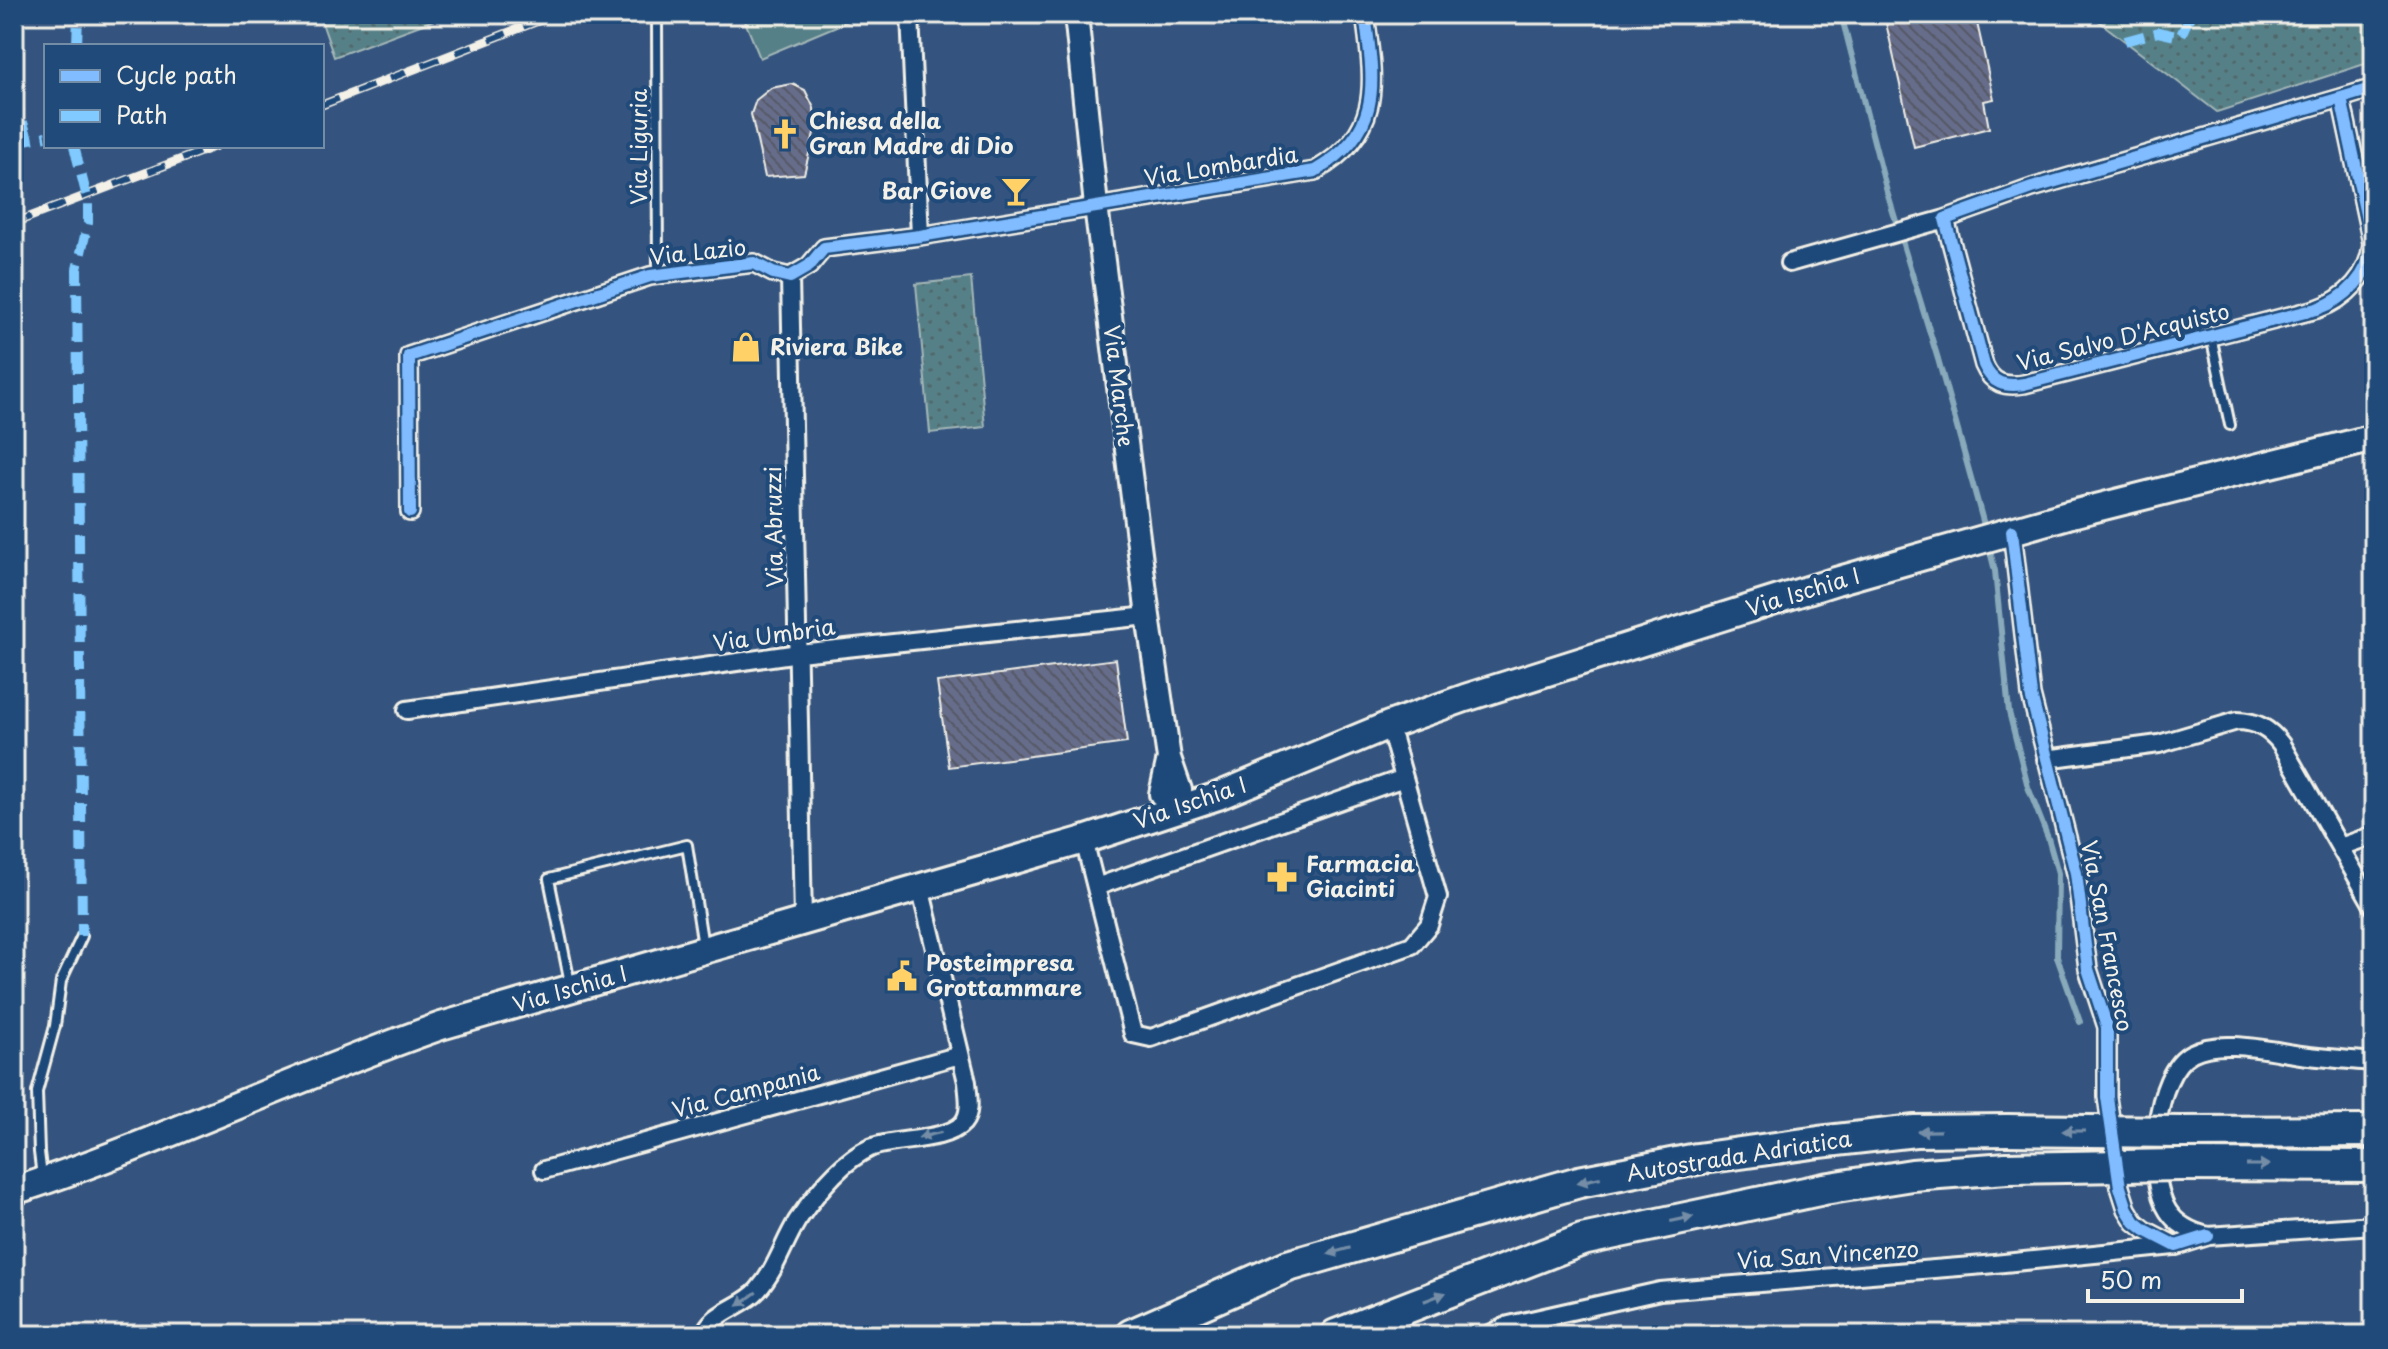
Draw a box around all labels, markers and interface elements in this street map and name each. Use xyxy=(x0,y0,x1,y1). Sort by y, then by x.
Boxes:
legend xyxy=(44,44,324,148)
text: Cycle path xyxy=(116,56,237,92)
street label: Via Liguria xyxy=(621,89,654,205)
text: Path xyxy=(116,96,168,132)
place label: Chiesa della Gran Madre di Dio xyxy=(809,103,1013,161)
church icon: Chiesa della Gran Madre di Dio xyxy=(768,117,802,151)
street label: Via Lombardia xyxy=(1141,136,1300,193)
place label: Bar Giove xyxy=(881,173,992,206)
bar icon: Bar Giove xyxy=(999,174,1033,208)
street label: Via Lazio xyxy=(648,229,748,272)
street label: Via Salvo D'Acquisto xyxy=(2013,293,2232,378)
street label: Via Marche xyxy=(1097,323,1144,449)
place label: Riviera Bike xyxy=(770,329,903,362)
shop icon: Riviera Bike xyxy=(729,330,763,364)
street label: Via Abruzzi xyxy=(755,466,790,588)
street label: Via Ischia I xyxy=(1741,558,1864,624)
street label: Via Umbria xyxy=(711,609,838,658)
street label: Via Ischia I xyxy=(1128,767,1251,836)
street label: Via San Francesco xyxy=(2074,837,2143,1034)
place label: Farmacia Giacinti xyxy=(1306,846,1415,904)
pharmacy icon: Farmacia Giacinti xyxy=(1265,860,1299,894)
place label: Posteimpresa Grottammare xyxy=(926,945,1082,1003)
street label: Via Ischia I xyxy=(508,955,631,1020)
public building icon: Posteimpresa Grottammare xyxy=(885,959,919,993)
street label: Via Campania xyxy=(668,1054,824,1125)
street label: Autostrada Adriatica xyxy=(1624,1120,1854,1189)
one-way arrow xyxy=(1916,1125,1941,1138)
one-way arrow xyxy=(2061,1125,2086,1137)
one-way arrow xyxy=(917,1129,942,1142)
one-way arrow xyxy=(2246,1159,2271,1171)
one-way arrow xyxy=(1576,1174,1601,1187)
one-way arrow xyxy=(1670,1212,1695,1225)
street label: Via San Vincenzo xyxy=(1736,1231,1920,1276)
one-way arrow xyxy=(1326,1245,1350,1258)
scale bar xyxy=(2088,1253,2242,1303)
text: 50 m xyxy=(2100,1261,2162,1297)
one-way arrow xyxy=(1423,1290,1447,1303)
one-way arrow xyxy=(736,1291,757,1306)

